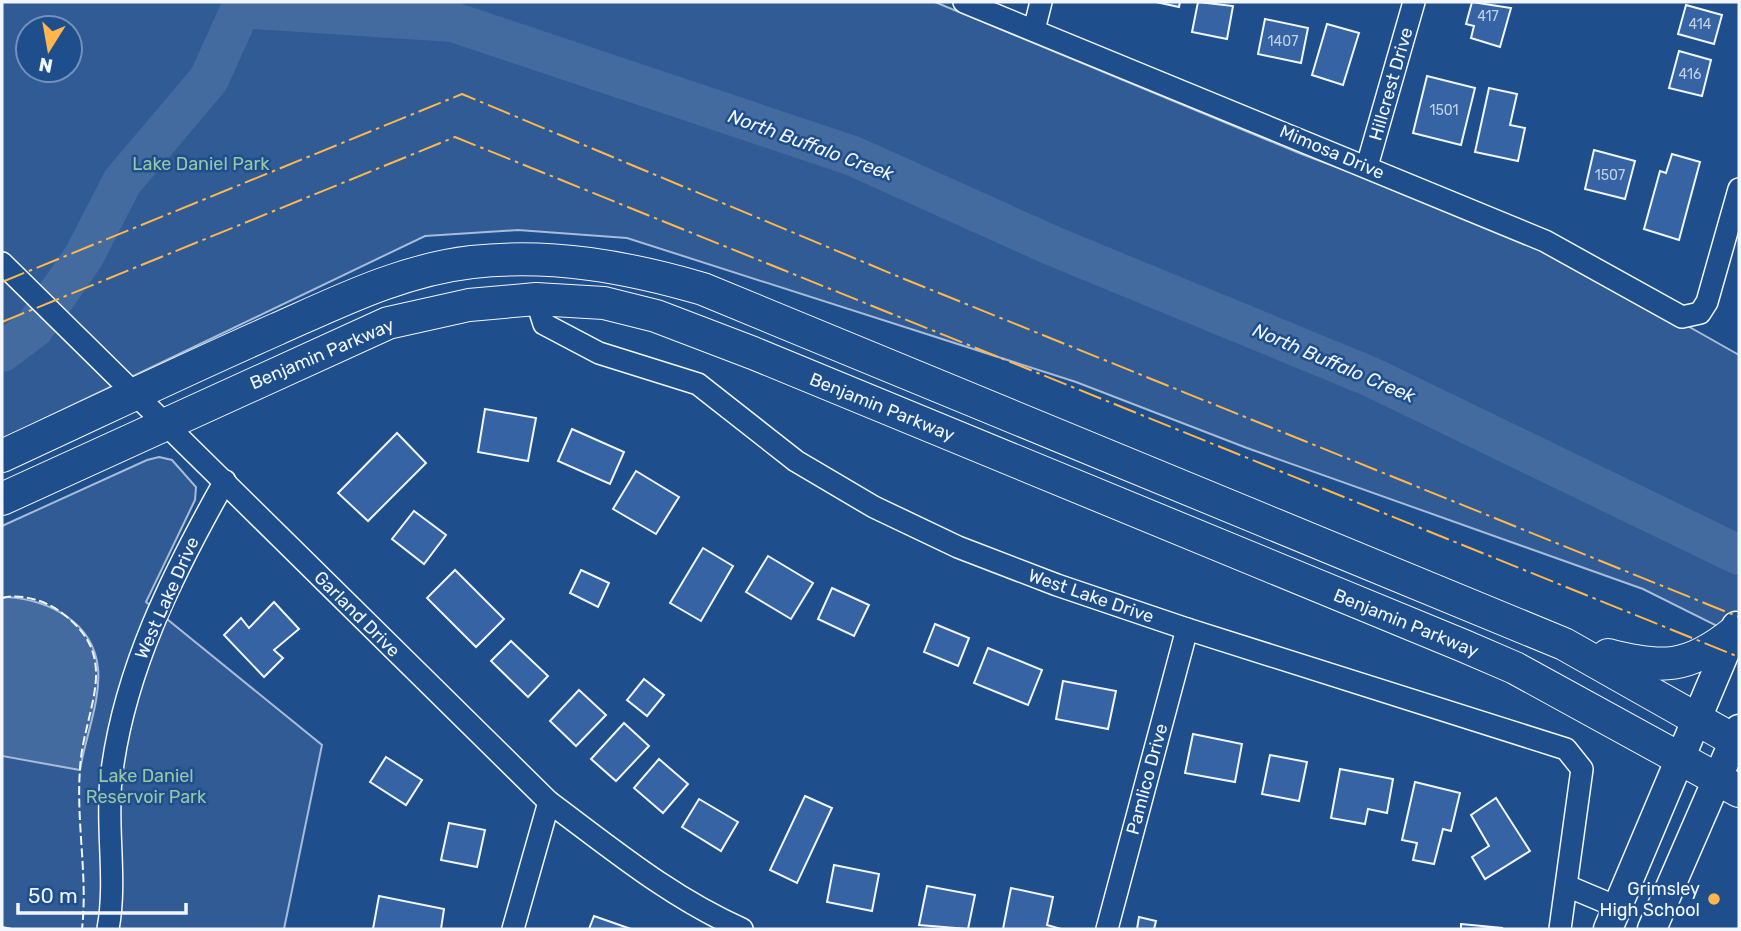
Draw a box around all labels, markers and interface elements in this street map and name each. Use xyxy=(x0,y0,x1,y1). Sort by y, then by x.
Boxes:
house number: 417 xyxy=(1477,8,1499,25)
north arrow xyxy=(14,14,84,84)
house number: 414 xyxy=(1688,16,1712,33)
street label: Hillcrest Drive xyxy=(1364,25,1418,143)
house number: 1407 xyxy=(1268,33,1298,50)
text: N xyxy=(37,53,55,78)
house number: 416 xyxy=(1679,66,1701,83)
house number: 1501 xyxy=(1429,102,1459,119)
water label: North Buffalo Creek xyxy=(725,104,897,186)
street label: Mimosa Drive xyxy=(1276,120,1388,184)
park label: Lake Daniel Park xyxy=(132,153,270,175)
house number: 1507 xyxy=(1595,167,1625,184)
street label: Benjamin Parkway xyxy=(247,314,397,394)
water label: North Buffalo Creek xyxy=(1249,318,1419,408)
street label: Benjamin Parkway xyxy=(806,368,958,446)
street label: West Lake Drive xyxy=(130,533,204,663)
street label: West Lake Drive xyxy=(1025,564,1157,628)
street label: Garland Drive xyxy=(309,566,405,662)
street label: Benjamin Parkway xyxy=(1330,584,1482,662)
street label: Pamlico Drive xyxy=(1122,721,1172,837)
park label: Lake Daniel Reservoir Park xyxy=(86,765,207,808)
scale bar xyxy=(18,872,186,916)
place label: Grimsley High School xyxy=(1600,878,1700,921)
text: 50 m xyxy=(28,883,78,908)
marker: Grimsley High School xyxy=(1706,891,1722,907)

